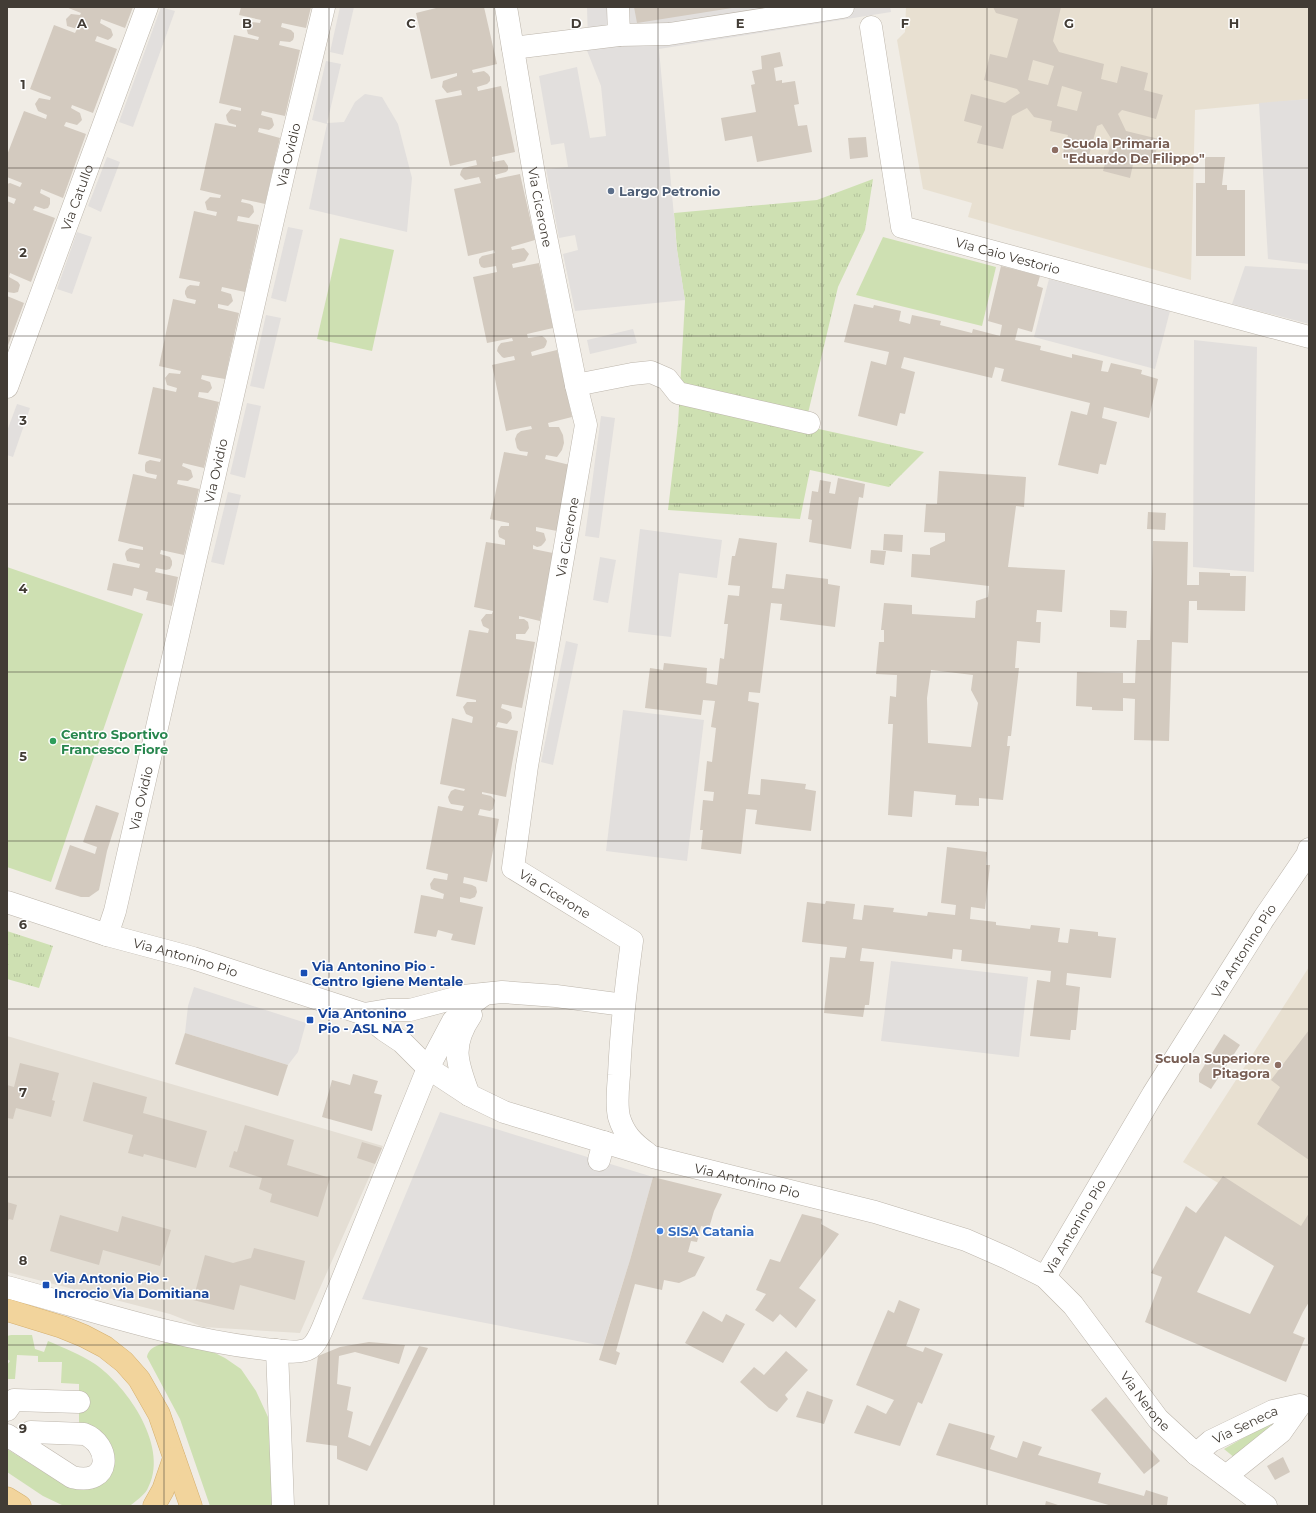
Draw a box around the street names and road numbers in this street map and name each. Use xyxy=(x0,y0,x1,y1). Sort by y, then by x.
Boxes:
street label: Via Ovidio xyxy=(273,121,304,188)
street label: Via Catullo xyxy=(57,162,96,233)
street label: Via Cicerone xyxy=(525,166,556,249)
street label: Via Caio Vestorio xyxy=(954,234,1062,277)
street label: Via Ovidio xyxy=(201,437,231,504)
street label: Via Cicerone xyxy=(552,496,582,578)
street label: Via Ovidio xyxy=(126,765,156,832)
street label: Via Cicerone xyxy=(516,866,594,922)
street label: Via Antonino Pio xyxy=(1208,901,1279,1001)
street label: Via Antonino Pio xyxy=(131,934,240,980)
street label: Via Antonino Pio xyxy=(693,1160,802,1201)
street label: Via Antonino Pio xyxy=(1040,1176,1109,1278)
street label: Via Nerone xyxy=(1117,1368,1174,1434)
street label: Via Seneca xyxy=(1210,1402,1279,1447)

